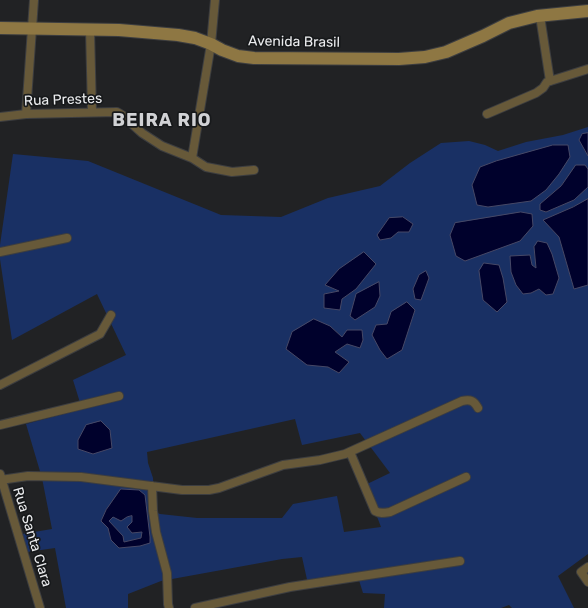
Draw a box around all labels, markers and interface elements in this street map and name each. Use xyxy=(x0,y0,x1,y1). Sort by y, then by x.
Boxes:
street label: Avenida Brasil xyxy=(248,33,340,51)
street label: Rua Prestes xyxy=(24,90,102,110)
district label: BEIRA RIO xyxy=(112,110,212,132)
street label: Rua Santa Clara xyxy=(9,485,55,589)

